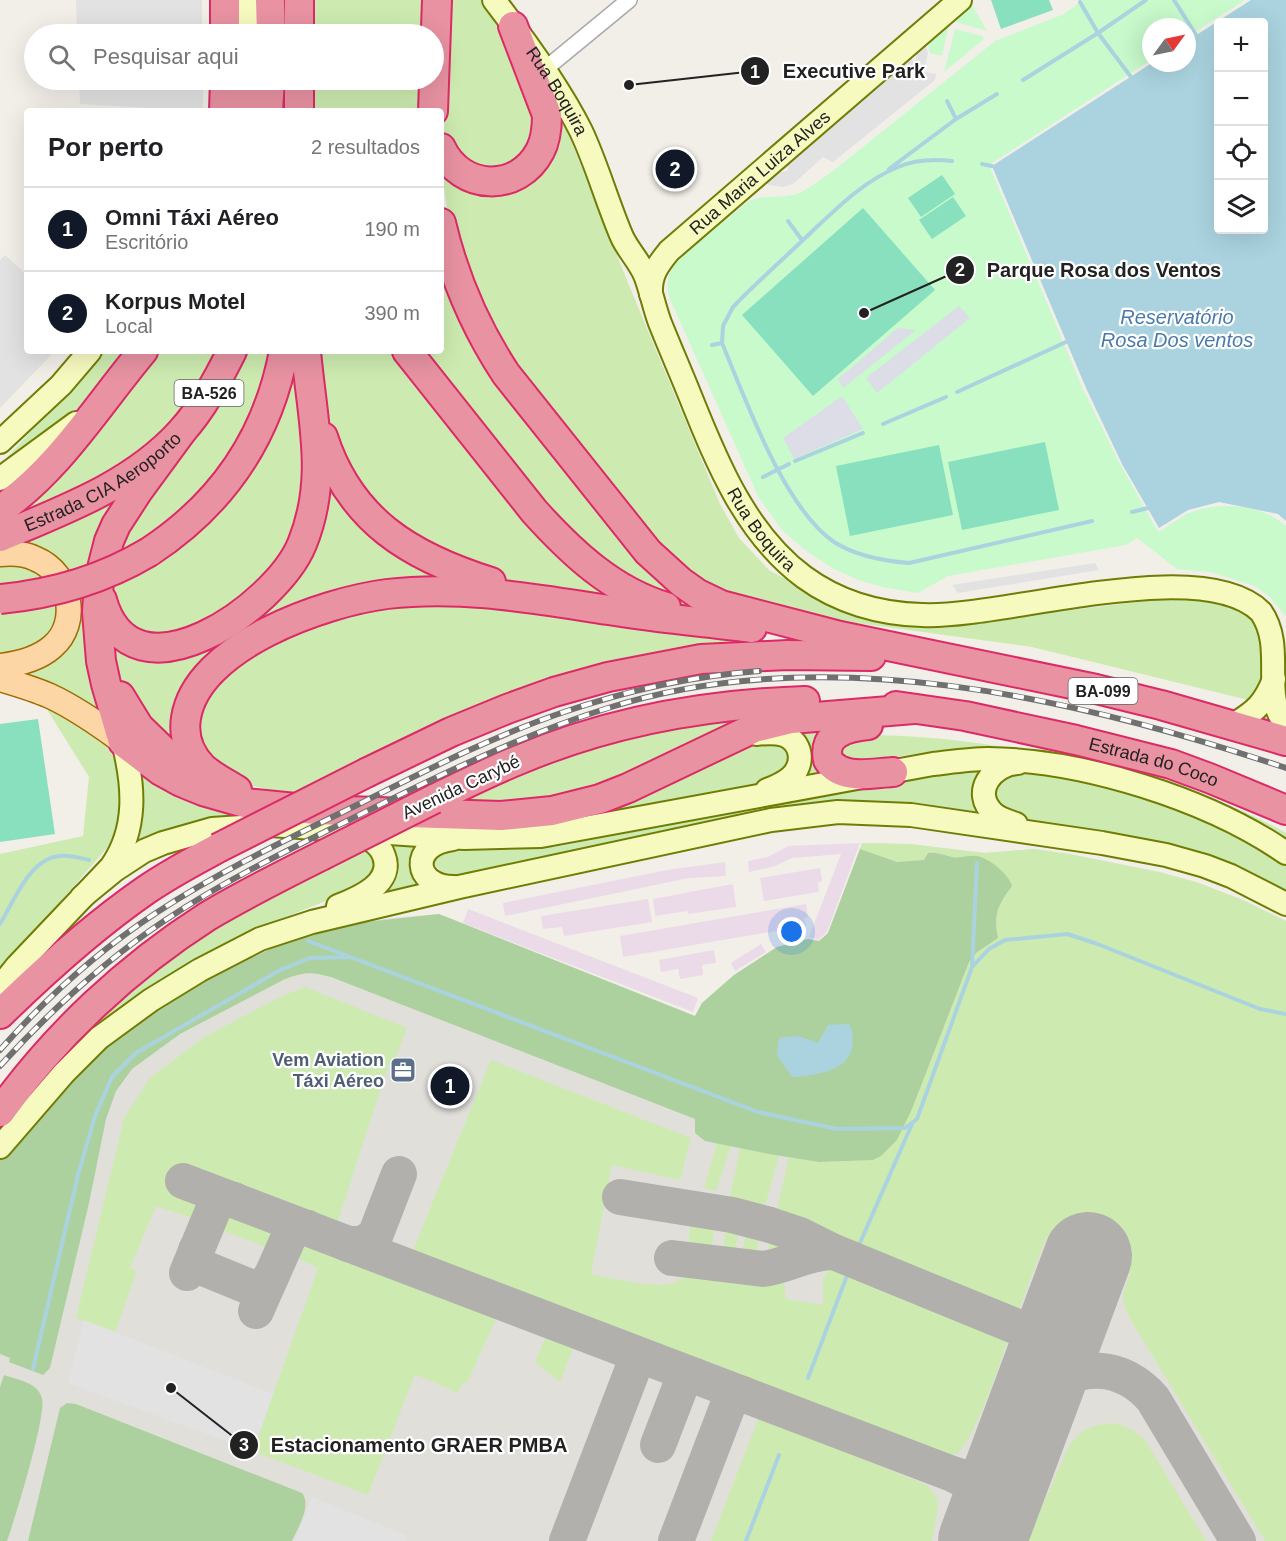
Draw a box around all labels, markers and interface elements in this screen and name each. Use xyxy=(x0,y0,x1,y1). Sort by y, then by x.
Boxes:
north arrow xyxy=(1142,18,1196,72)
map controls xyxy=(1214,18,1268,234)
button: + xyxy=(1214,18,1268,72)
search box xyxy=(24,24,444,90)
icon: search xyxy=(45,41,78,74)
street label: Rua Boquira xyxy=(522,43,592,140)
text: Pesquisar aqui xyxy=(93,44,239,69)
callout: Executive Park xyxy=(740,52,937,90)
text: Executive Park xyxy=(783,60,926,82)
text: 1 xyxy=(750,62,760,82)
button: − xyxy=(1214,72,1268,126)
street label: Rua Maria Luiza Alves xyxy=(686,107,834,239)
button: locate xyxy=(1214,126,1268,180)
text: Por perto xyxy=(48,132,164,162)
text: 2 resultados xyxy=(311,136,420,158)
pin: 2 xyxy=(656,146,694,192)
button: layers xyxy=(1214,180,1268,234)
text: Omni Táxi Aéreo xyxy=(105,205,279,230)
text: 1 xyxy=(62,218,73,240)
text: 190 m xyxy=(364,218,420,240)
text: Escritório xyxy=(105,231,188,253)
callout: Parque Rosa dos Ventos xyxy=(945,251,1234,289)
text: Parque Rosa dos Ventos xyxy=(987,259,1221,281)
text: 2 xyxy=(955,260,965,280)
text: Korpus Motel xyxy=(105,289,246,314)
text: 2 xyxy=(62,302,73,324)
text: 390 m xyxy=(364,302,420,324)
water label: Reservatório Rosa Dos ventos xyxy=(1101,306,1253,351)
text: Local xyxy=(105,315,153,337)
road number: BA-526 xyxy=(174,380,244,406)
street label: Estrada CIA Aeroporto xyxy=(21,428,185,536)
street label: Rua Boquira xyxy=(723,484,800,576)
road number: BA-099 xyxy=(1068,678,1138,704)
street label: Estrada do Coco xyxy=(1087,734,1221,791)
street label: Avenida Carybé xyxy=(399,751,523,823)
your location xyxy=(777,917,806,946)
place label: Vem Aviation Táxi Aéreo xyxy=(272,1050,384,1091)
office icon: Vem Aviation Táxi Aéreo xyxy=(388,1055,418,1085)
pin: 1 xyxy=(430,1064,470,1108)
callout: Estacionamento GRAER PMBA xyxy=(229,1426,579,1464)
text: Estacionamento GRAER PMBA xyxy=(271,1434,567,1456)
text: 3 xyxy=(239,1435,249,1455)

